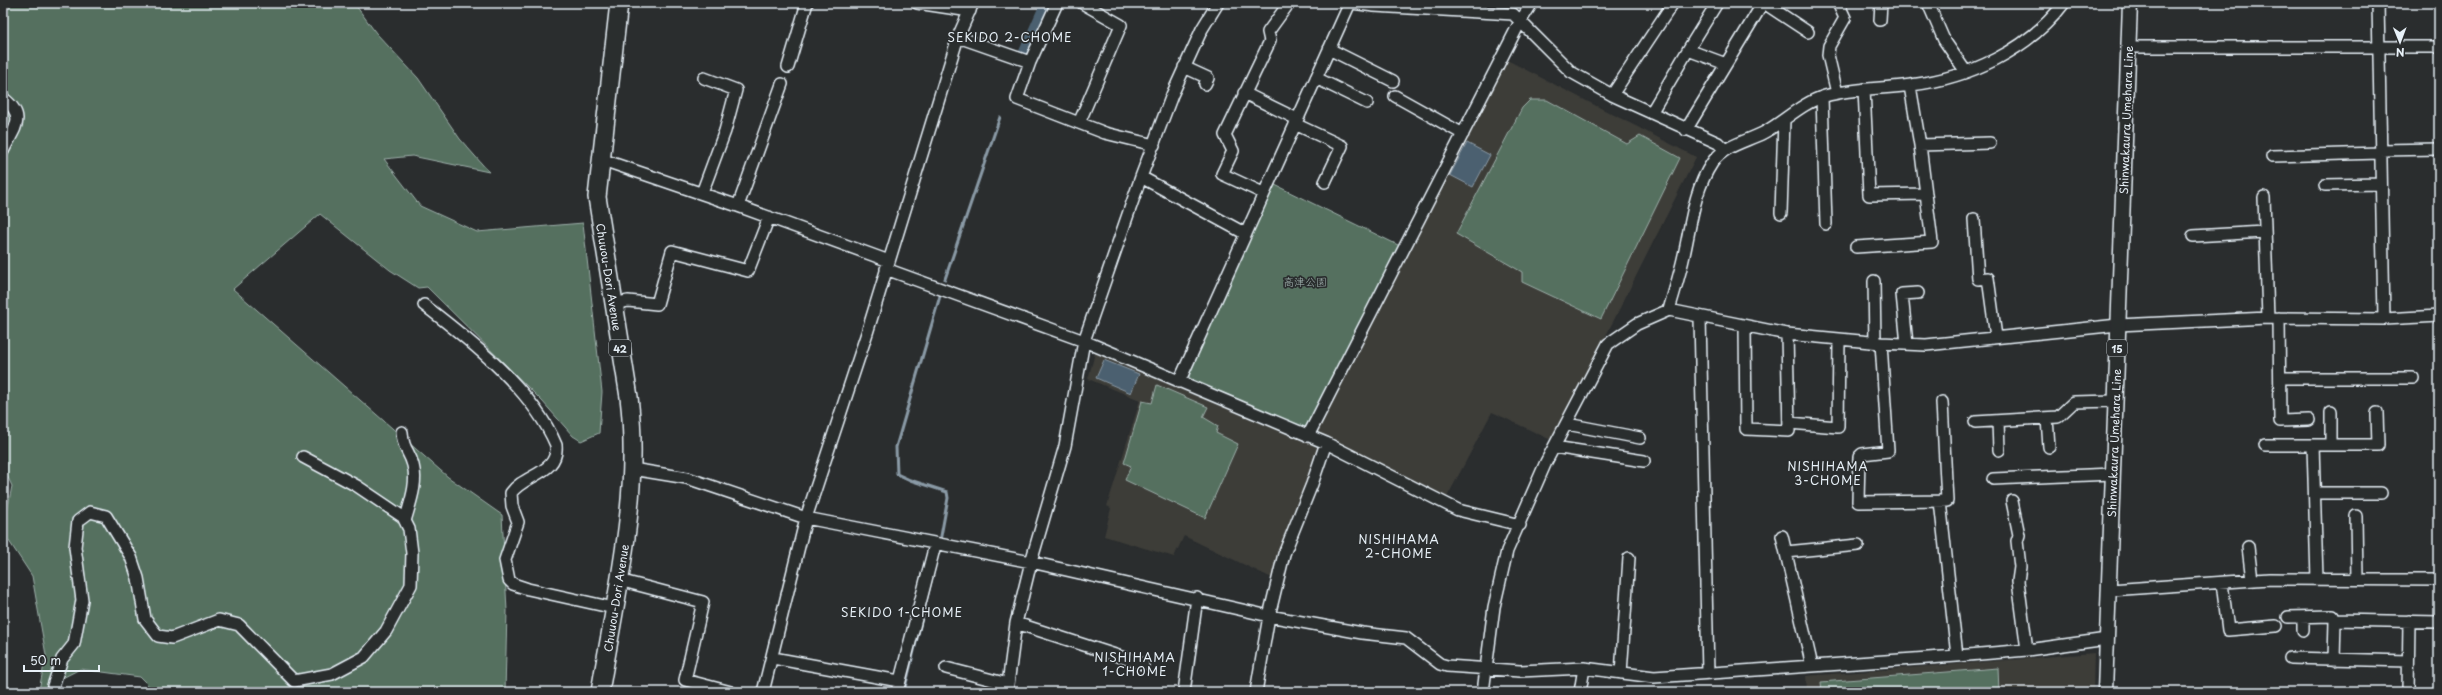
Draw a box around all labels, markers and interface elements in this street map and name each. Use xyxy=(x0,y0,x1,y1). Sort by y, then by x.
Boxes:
north arrow xyxy=(2380,22,2420,62)
district label: SEKIDO 2-CHOME xyxy=(948,28,1072,46)
text: N xyxy=(2395,44,2405,61)
street label: Shinwakaura Umehara Line xyxy=(2115,45,2137,195)
street label: Chuuou-Dori Avenue xyxy=(592,222,626,332)
park label: 高津公園 xyxy=(1283,273,1327,290)
road number: 42 xyxy=(609,340,631,356)
road number: 15 xyxy=(2107,340,2127,356)
street label: Shinwakaura Umehara Line xyxy=(2103,368,2125,518)
district label: NISHIHAMA 3-CHOME xyxy=(1787,457,1869,489)
district label: NISHIHAMA 2-CHOME xyxy=(1358,530,1440,562)
street label: Chuuou-Dori Avenue xyxy=(599,543,633,653)
district label: SEKIDO 1-CHOME xyxy=(841,603,963,621)
scale bar xyxy=(24,647,99,673)
district label: NISHIHAMA 1-CHOME xyxy=(1094,648,1176,680)
text: 50 m xyxy=(30,651,61,669)

